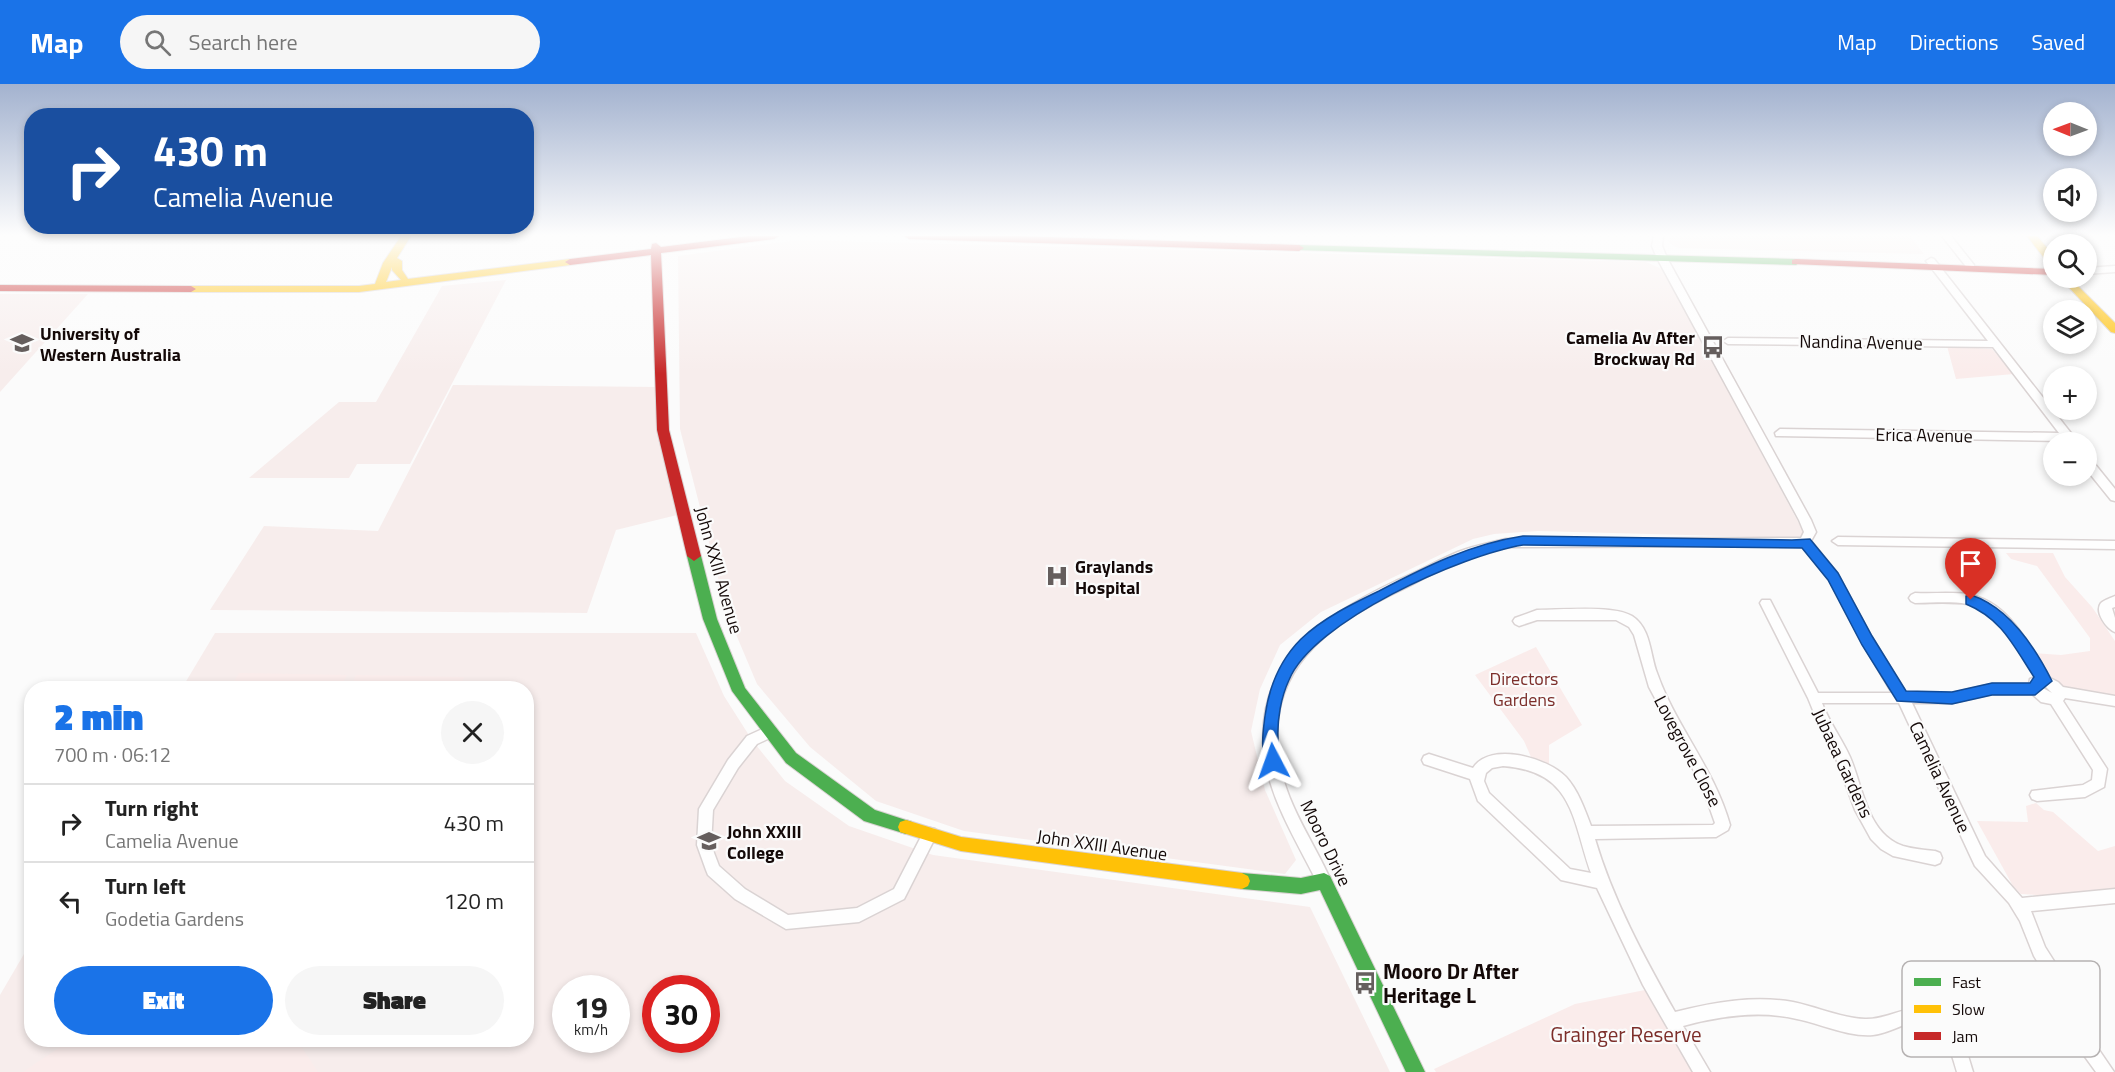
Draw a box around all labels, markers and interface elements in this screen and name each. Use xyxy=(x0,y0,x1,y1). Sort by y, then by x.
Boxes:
search box xyxy=(120,15,540,69)
text: Map xyxy=(30,21,84,64)
text: Search here xyxy=(189,25,298,59)
icon: search xyxy=(141,26,174,59)
text: Map xyxy=(1837,26,1877,58)
text: Directions xyxy=(1910,26,1999,58)
text: Saved xyxy=(2032,26,2085,58)
north arrow xyxy=(2043,102,2097,156)
map controls xyxy=(2043,102,2097,486)
text: 430 m xyxy=(153,118,268,182)
icon: right xyxy=(54,132,132,210)
button: sound xyxy=(2043,168,2097,222)
text: Camelia Avenue xyxy=(153,176,334,217)
button: search xyxy=(2043,234,2097,288)
button: layers xyxy=(2043,300,2097,354)
place label: University of Western Australia xyxy=(40,320,181,368)
place label: Camelia Av After Brockway Rd xyxy=(1566,324,1695,372)
street label: Nandina Avenue xyxy=(1799,327,1923,357)
school or university icon: University of Western Australia xyxy=(9,330,35,356)
bus stop icon: Camelia Av After Brockway Rd xyxy=(1700,334,1726,360)
button: + xyxy=(2043,366,2097,420)
street label: Erica Avenue xyxy=(1875,421,1973,449)
button: − xyxy=(2043,432,2097,486)
street label: John XXIII Avenue xyxy=(688,503,750,637)
pin xyxy=(1945,538,1996,600)
icon: arrive xyxy=(1954,547,1987,580)
place label: Graylands Hospital xyxy=(1075,553,1153,601)
hospital icon: Graylands Hospital xyxy=(1044,563,1070,589)
park label: Directors Gardens xyxy=(1490,665,1558,713)
text: 2 min xyxy=(54,689,143,744)
street label: Lovegrove Close xyxy=(1647,691,1729,811)
button: close xyxy=(441,701,504,764)
street label: Jubaea Gardens xyxy=(1806,704,1880,822)
street label: Camelia Avenue xyxy=(1902,717,1978,837)
position arrow xyxy=(1241,729,1305,793)
text: 700 m · 06:12 xyxy=(54,739,171,770)
text: Turn right xyxy=(105,791,199,825)
street label: Mooro Drive xyxy=(1293,795,1359,891)
text: 430 m xyxy=(444,806,504,840)
icon: right xyxy=(54,807,87,840)
place label: John XXIII College xyxy=(727,818,802,866)
street label: John XXIII Avenue xyxy=(1035,822,1169,868)
text: Camelia Avenue xyxy=(105,825,239,856)
school or university icon: John XXIII College xyxy=(696,828,722,854)
text: Turn left xyxy=(105,869,186,903)
text: 120 m xyxy=(444,884,504,918)
icon: left xyxy=(54,885,87,918)
text: Godetia Gardens xyxy=(105,903,244,934)
place label: Mooro Dr After Heritage L xyxy=(1383,955,1519,1011)
legend xyxy=(1902,961,2100,1057)
button: Exit xyxy=(54,966,273,1035)
button: Share xyxy=(285,966,504,1035)
bus stop icon: Mooro Dr After Heritage L xyxy=(1352,970,1378,996)
text: Fast xyxy=(1952,970,1981,994)
speed limit sign: 30 xyxy=(642,975,720,1053)
text: 19 xyxy=(574,984,608,1030)
text: Slow xyxy=(1952,997,1985,1021)
text: km/h xyxy=(574,1018,608,1041)
park label: Grainger Reserve xyxy=(1550,1018,1702,1050)
text: Jam xyxy=(1952,1024,1978,1048)

